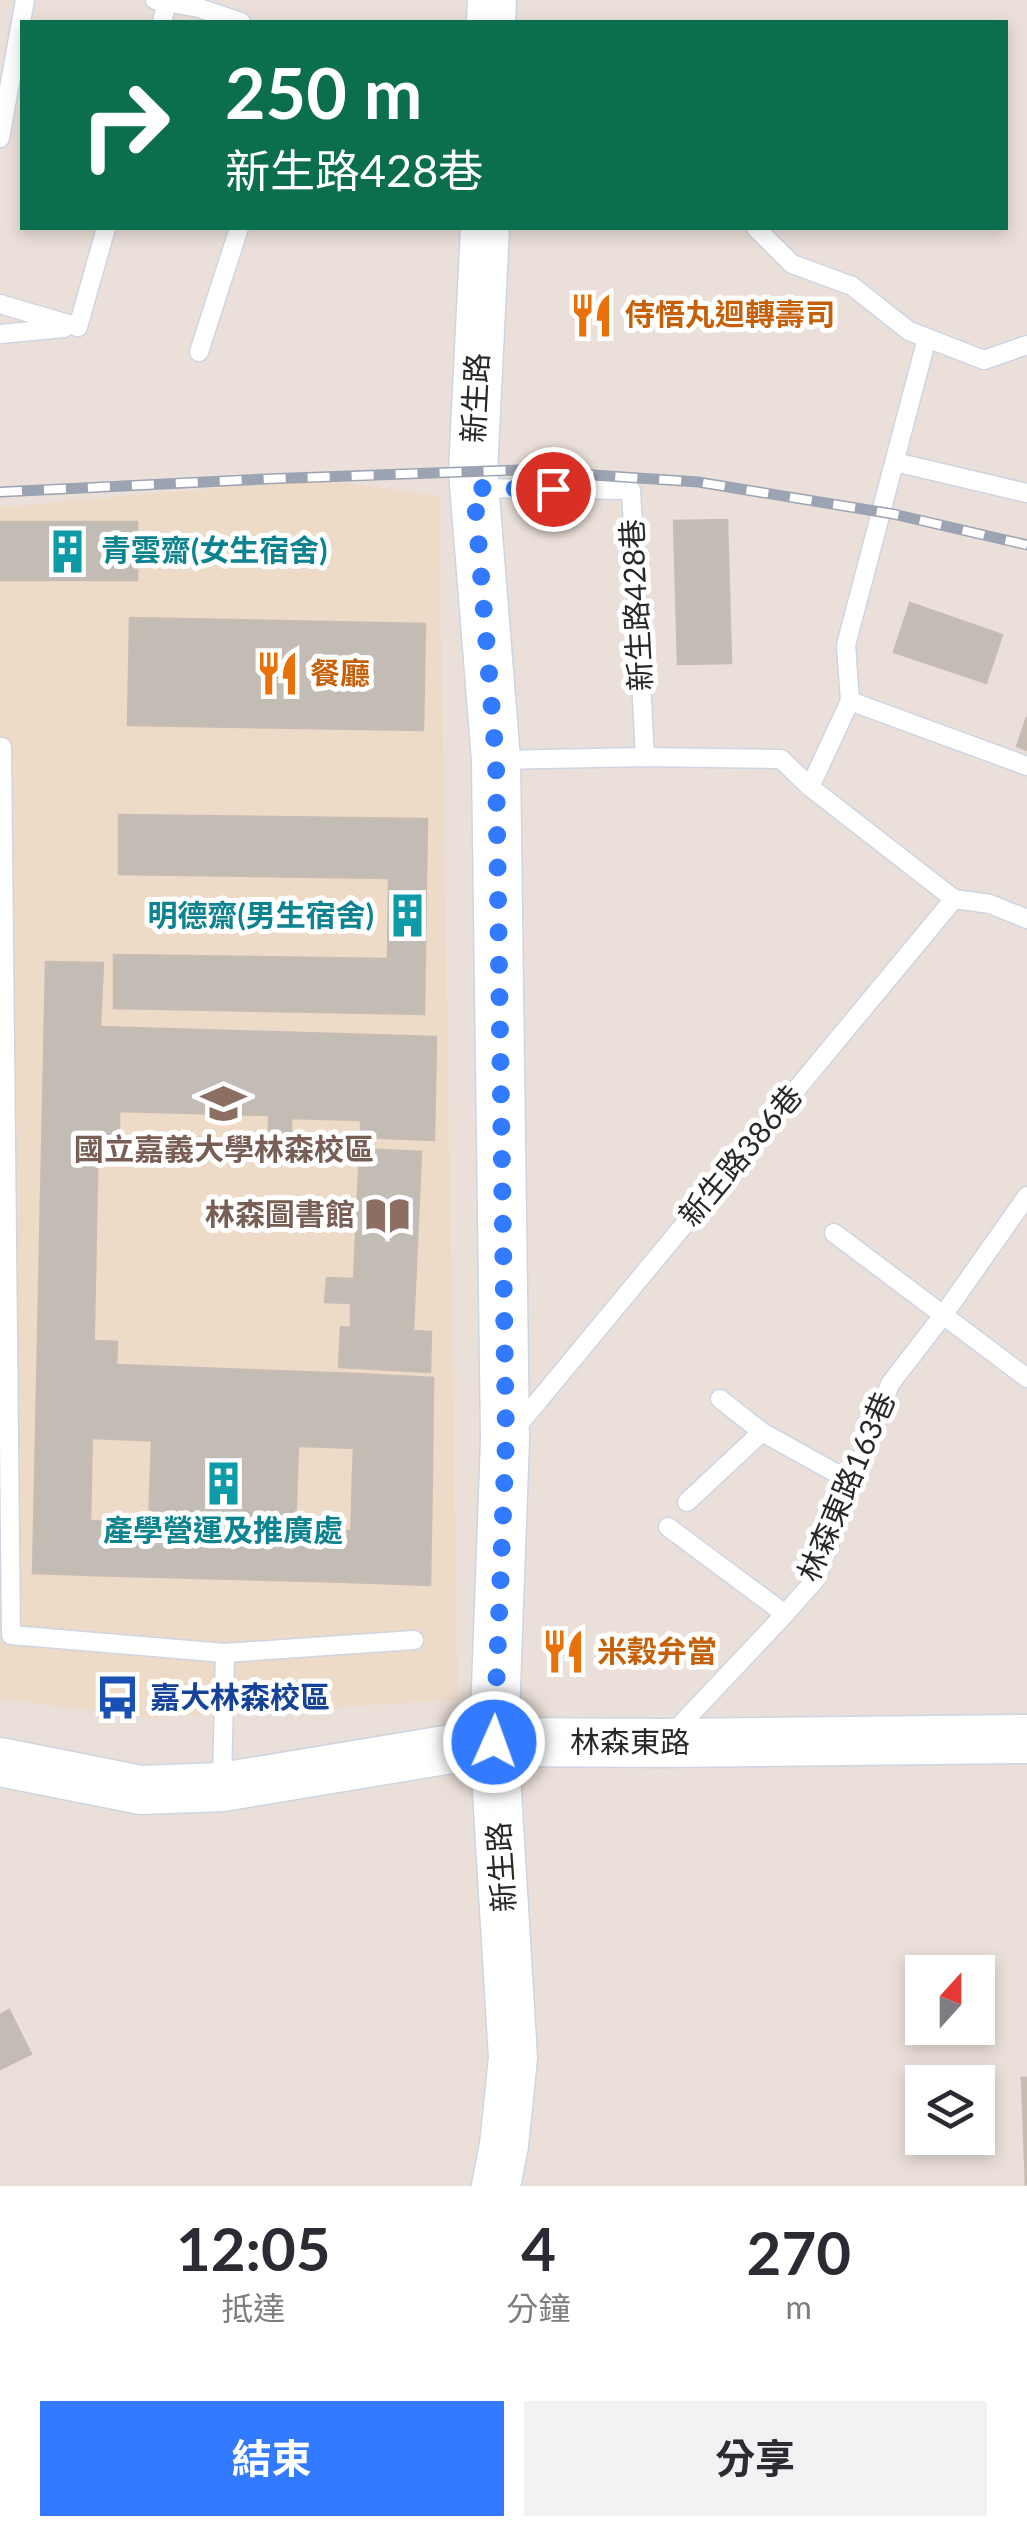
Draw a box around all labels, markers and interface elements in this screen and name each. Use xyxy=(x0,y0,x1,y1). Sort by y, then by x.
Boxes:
text: 250 m xyxy=(225,50,422,134)
icon: right xyxy=(60,60,190,190)
text: 新生路428巷 xyxy=(225,143,483,197)
restaurant icon: 侍悟丸迴轉壽司 xyxy=(568,291,616,339)
place label: 侍悟丸迴轉壽司 xyxy=(625,295,835,331)
street label: 新生路 xyxy=(454,352,494,444)
pin xyxy=(511,447,596,532)
icon: arrive xyxy=(526,462,581,517)
street label: 新生路428巷 xyxy=(613,518,657,692)
building icon: 青雲齋(女生宿舍) xyxy=(44,527,92,575)
place label: 青雲齋(女生宿舍) xyxy=(101,531,327,567)
restaurant icon: 餐廳 xyxy=(253,650,301,698)
place label: 餐廳 xyxy=(310,654,370,690)
building icon: 明德齋(男生宿舍) xyxy=(383,892,431,940)
place label: 明德齋(男生宿舍) xyxy=(148,896,374,932)
street label: 新生路386巷 xyxy=(670,1077,809,1232)
school or university icon: 國立嘉義大學林森校區 xyxy=(200,1079,248,1127)
place label: 國立嘉義大學林森校區 xyxy=(74,1130,374,1166)
library icon: 林森圖書館 xyxy=(364,1191,412,1239)
place label: 林森圖書館 xyxy=(205,1195,355,1231)
street label: 林森東路163巷 xyxy=(789,1386,901,1586)
building icon: 產學營運及推廣處 xyxy=(199,1460,247,1508)
place label: 產學營運及推廣處 xyxy=(103,1511,343,1547)
restaurant icon: 米穀弁當 xyxy=(540,1628,588,1676)
place label: 米穀弁當 xyxy=(597,1632,717,1668)
bus stop icon: 嘉大林森校區 xyxy=(93,1674,141,1722)
place label: 嘉大林森校區 xyxy=(150,1678,330,1714)
position arrow xyxy=(442,1690,546,1794)
street label: 林森東路 xyxy=(570,1723,690,1759)
street label: 新生路 xyxy=(479,1821,521,1913)
north arrow xyxy=(905,1955,995,2045)
map controls xyxy=(905,1955,995,2155)
button: layers xyxy=(905,2065,995,2155)
text: 12:05 xyxy=(176,2212,331,2284)
text: 4 xyxy=(521,2212,556,2284)
text: 270 xyxy=(747,2216,851,2288)
text: m xyxy=(786,2287,812,2326)
text: 抵達 xyxy=(221,2288,285,2327)
text: 分鐘 xyxy=(507,2288,571,2327)
button: 結束 xyxy=(40,2401,504,2516)
button: 分享 xyxy=(524,2401,987,2516)

